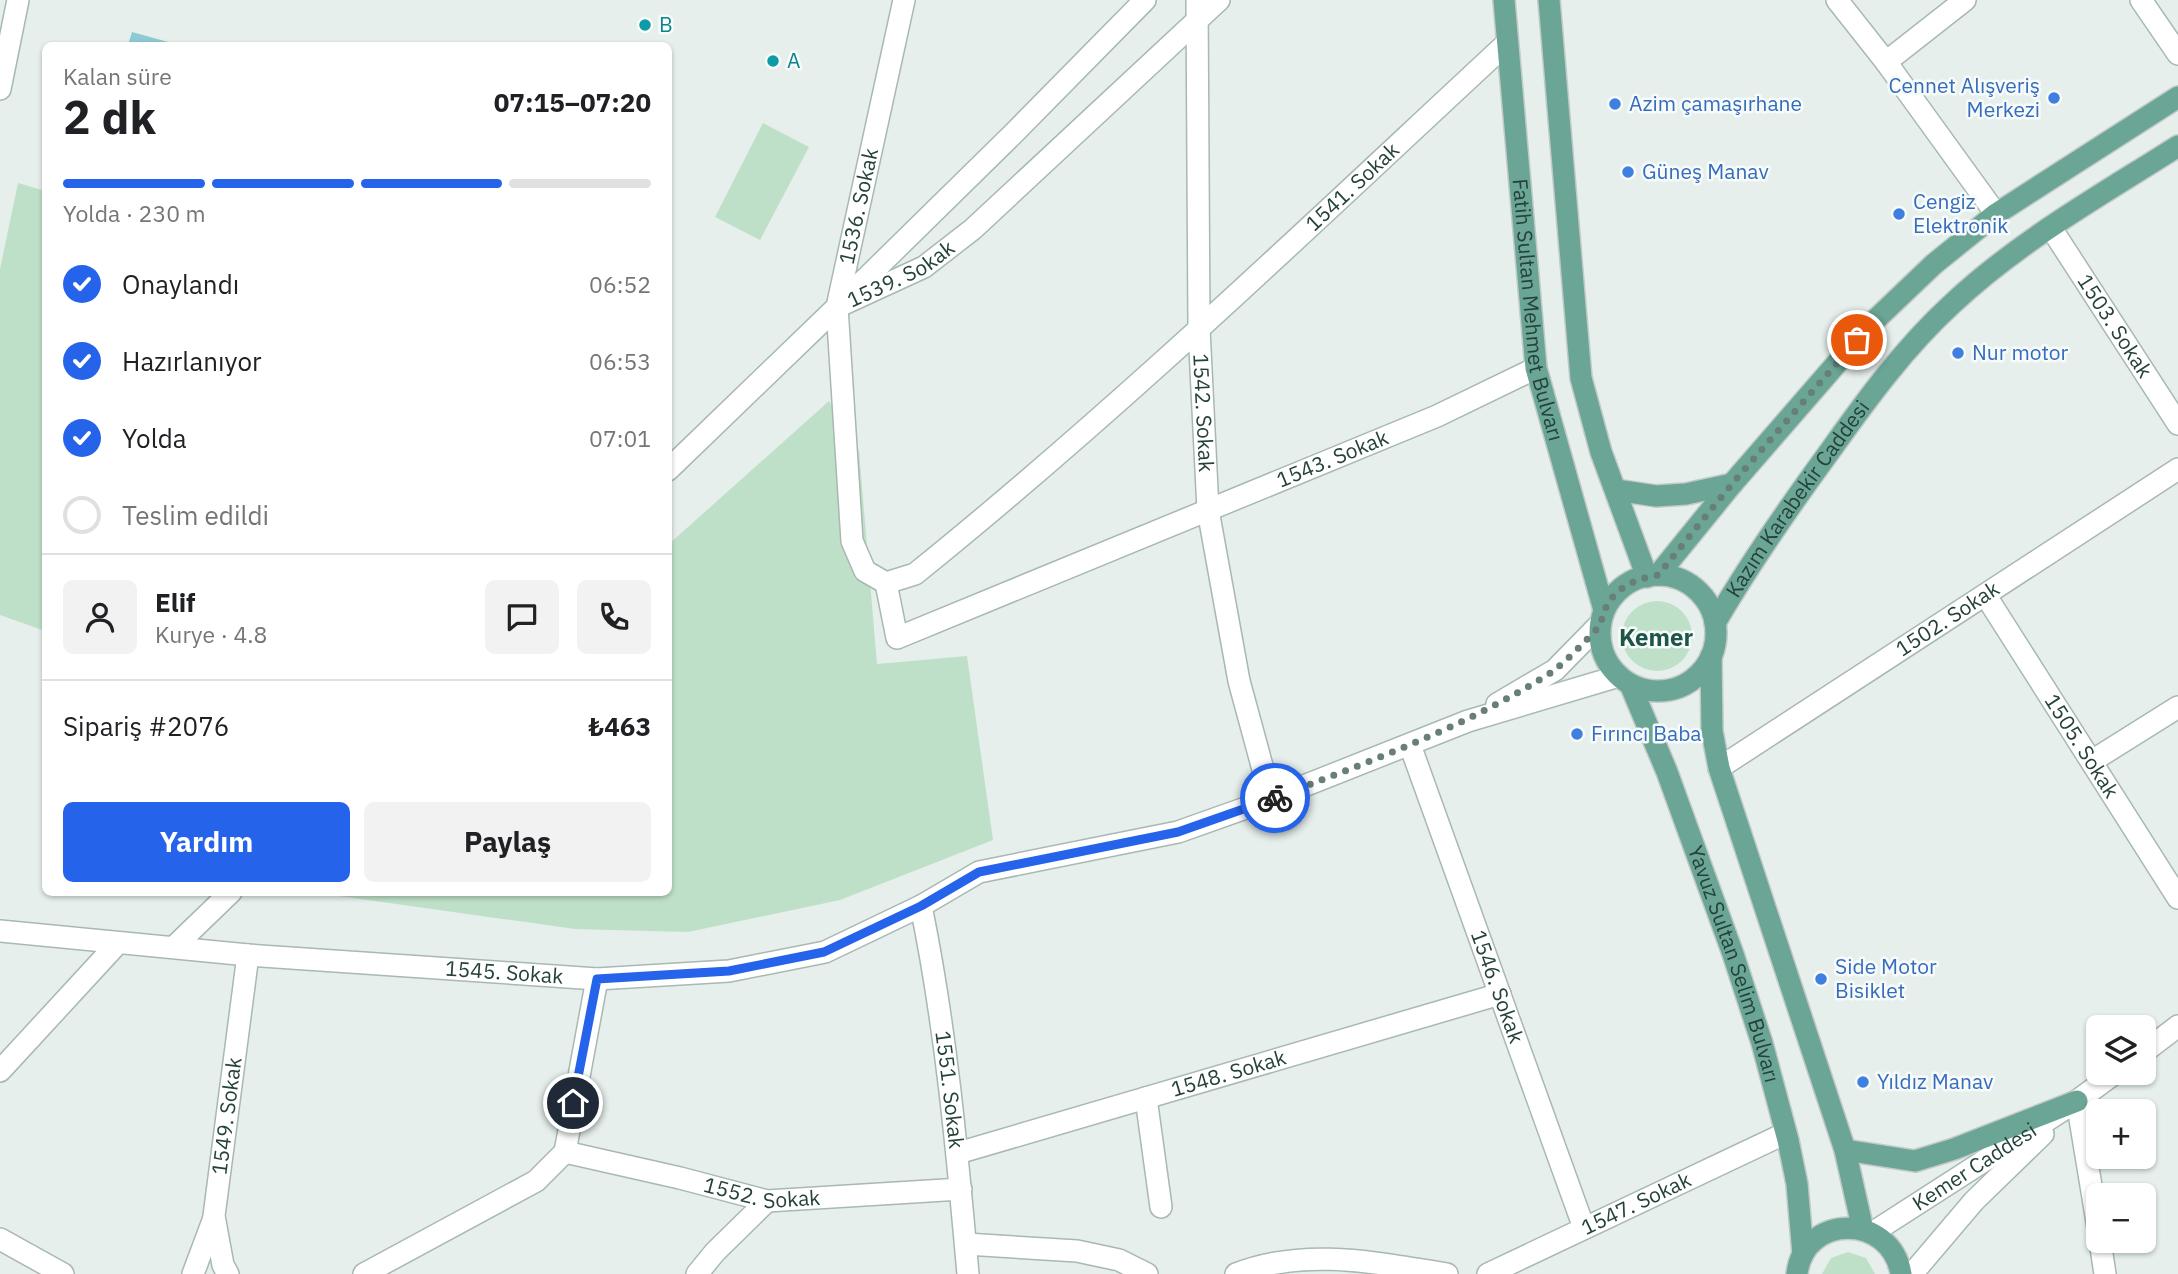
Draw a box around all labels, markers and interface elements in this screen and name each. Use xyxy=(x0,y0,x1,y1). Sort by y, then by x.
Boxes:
place label: B xyxy=(659,10,673,38)
marker: B xyxy=(637,17,653,33)
place label: A xyxy=(787,46,800,74)
marker: A xyxy=(765,53,781,69)
text: Kalan süre xyxy=(63,61,172,91)
place label: Cennet Alışveriş Merkezi xyxy=(1888,71,2040,123)
text: 07:15–07:20 xyxy=(494,85,651,119)
text: 2 dk xyxy=(63,87,156,147)
place label: Azim çamaşırhane xyxy=(1629,89,1802,117)
marker: Cennet Alışveriş Merkezi xyxy=(2046,90,2062,106)
marker: Azim çamaşırhane xyxy=(1607,96,1623,112)
street label: 1541. Sokak xyxy=(1299,136,1405,237)
street label: 1536. Sokak xyxy=(832,145,884,267)
place label: Güneş Manav xyxy=(1642,157,1769,185)
marker: Güneş Manav xyxy=(1620,164,1636,180)
street label: Fatih Sultan Mehmet Bulvarı xyxy=(1507,177,1571,444)
place label: Cengiz Elektronik xyxy=(1913,187,2008,239)
text: Yolda · 230 m xyxy=(63,198,206,228)
marker: Cengiz Elektronik xyxy=(1891,206,1907,222)
street label: 1539. Sokak xyxy=(842,233,960,313)
icon: check xyxy=(63,265,101,303)
text: Onaylandı xyxy=(122,267,239,301)
street label: 1503. Sokak xyxy=(2072,268,2159,383)
text: 06:52 xyxy=(589,269,651,299)
pin xyxy=(1827,310,1887,370)
icon: bag xyxy=(1838,321,1876,359)
place label: Nur motor xyxy=(1972,338,2069,366)
icon: check xyxy=(63,342,101,380)
text: Hazırlanıyor xyxy=(122,344,262,378)
marker: Nur motor xyxy=(1950,345,1966,361)
text: 06:53 xyxy=(589,346,651,376)
street label: 1542. Sokak xyxy=(1187,353,1221,473)
street label: Kazım Karabekir Caddesi xyxy=(1719,394,1875,602)
icon: check xyxy=(63,419,101,457)
text: Yolda xyxy=(122,421,187,455)
text: 07:01 xyxy=(589,423,651,453)
street label: 1543. Sokak xyxy=(1272,423,1392,493)
text: Teslim edildi xyxy=(122,498,269,532)
street label: 1502. Sokak xyxy=(1890,574,2004,662)
button: person xyxy=(63,580,137,654)
button: chat xyxy=(485,580,559,654)
button: phone xyxy=(577,580,651,654)
text: Elif xyxy=(155,585,195,619)
text: Kurye · 4.8 xyxy=(155,619,267,649)
district label: Kemer xyxy=(1619,621,1693,653)
street label: 1505. Sokak xyxy=(2039,688,2126,803)
text: Sipariş #2076 xyxy=(63,709,229,743)
text: ₺463 xyxy=(588,709,651,743)
place label: Fırıncı Baba xyxy=(1591,719,1702,747)
marker: Fırıncı Baba xyxy=(1569,726,1585,742)
courier xyxy=(1240,763,1310,833)
icon: bike xyxy=(1256,779,1294,817)
button: Yardım xyxy=(63,802,350,882)
button: Paylaş xyxy=(364,802,651,882)
street label: Yavuz Sultan Selim Bulvarı xyxy=(1682,842,1787,1085)
street label: 1546. Sokak xyxy=(1465,926,1531,1047)
place label: Side Motor Bisiklet xyxy=(1835,952,1937,1004)
street label: 1545. Sokak xyxy=(444,954,564,990)
marker: Side Motor Bisiklet xyxy=(1813,971,1829,987)
map controls xyxy=(2086,1015,2156,1253)
button: layers xyxy=(2086,1015,2156,1085)
street label: 1551. Sokak xyxy=(929,1029,971,1150)
street label: 1548. Sokak xyxy=(1168,1043,1289,1103)
street label: 1549. Sokak xyxy=(205,1055,248,1176)
place label: Yıldız Manav xyxy=(1877,1067,1993,1095)
pin xyxy=(543,1073,603,1133)
marker: Yıldız Manav xyxy=(1855,1074,1871,1090)
icon: home xyxy=(554,1084,592,1122)
button: + xyxy=(2086,1099,2156,1169)
street label: Kemer Caddesi xyxy=(1907,1116,2042,1216)
street label: 1547. Sokak xyxy=(1576,1165,1695,1241)
street label: 1552. Sokak xyxy=(701,1170,821,1214)
button: − xyxy=(2086,1183,2156,1253)

